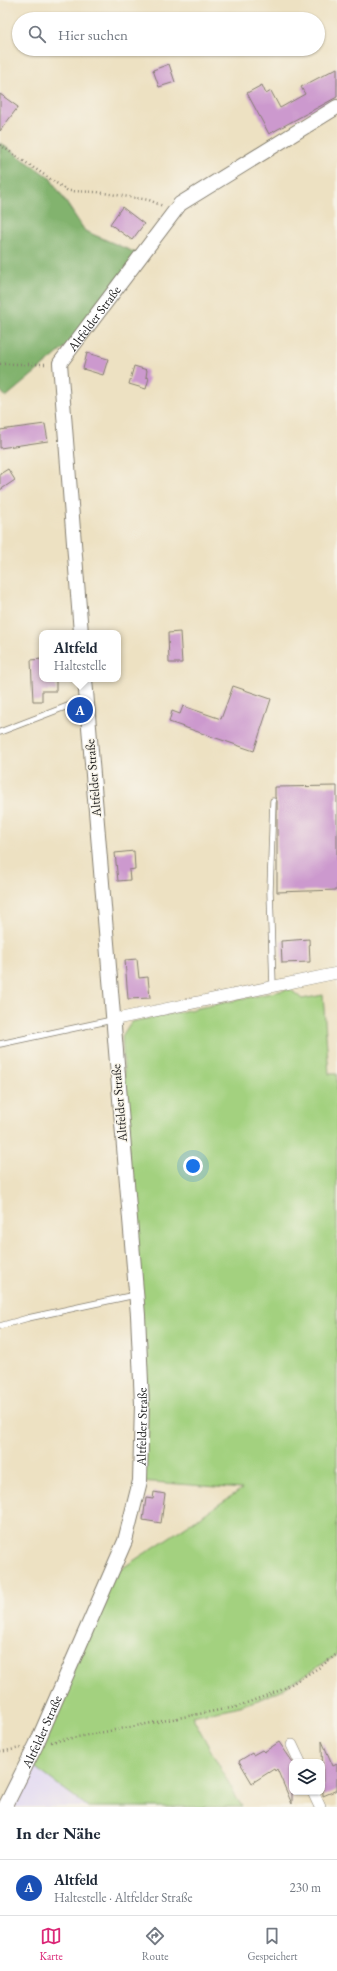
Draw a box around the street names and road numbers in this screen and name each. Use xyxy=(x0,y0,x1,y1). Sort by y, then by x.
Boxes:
street label: Altfelder Straße xyxy=(63,282,124,355)
street label: Altfelder Straße xyxy=(81,738,105,819)
street label: Altfelder Straße xyxy=(107,1063,131,1144)
street label: Altfelder Straße xyxy=(132,1387,151,1467)
street label: Altfelder Straße xyxy=(17,1692,65,1772)

